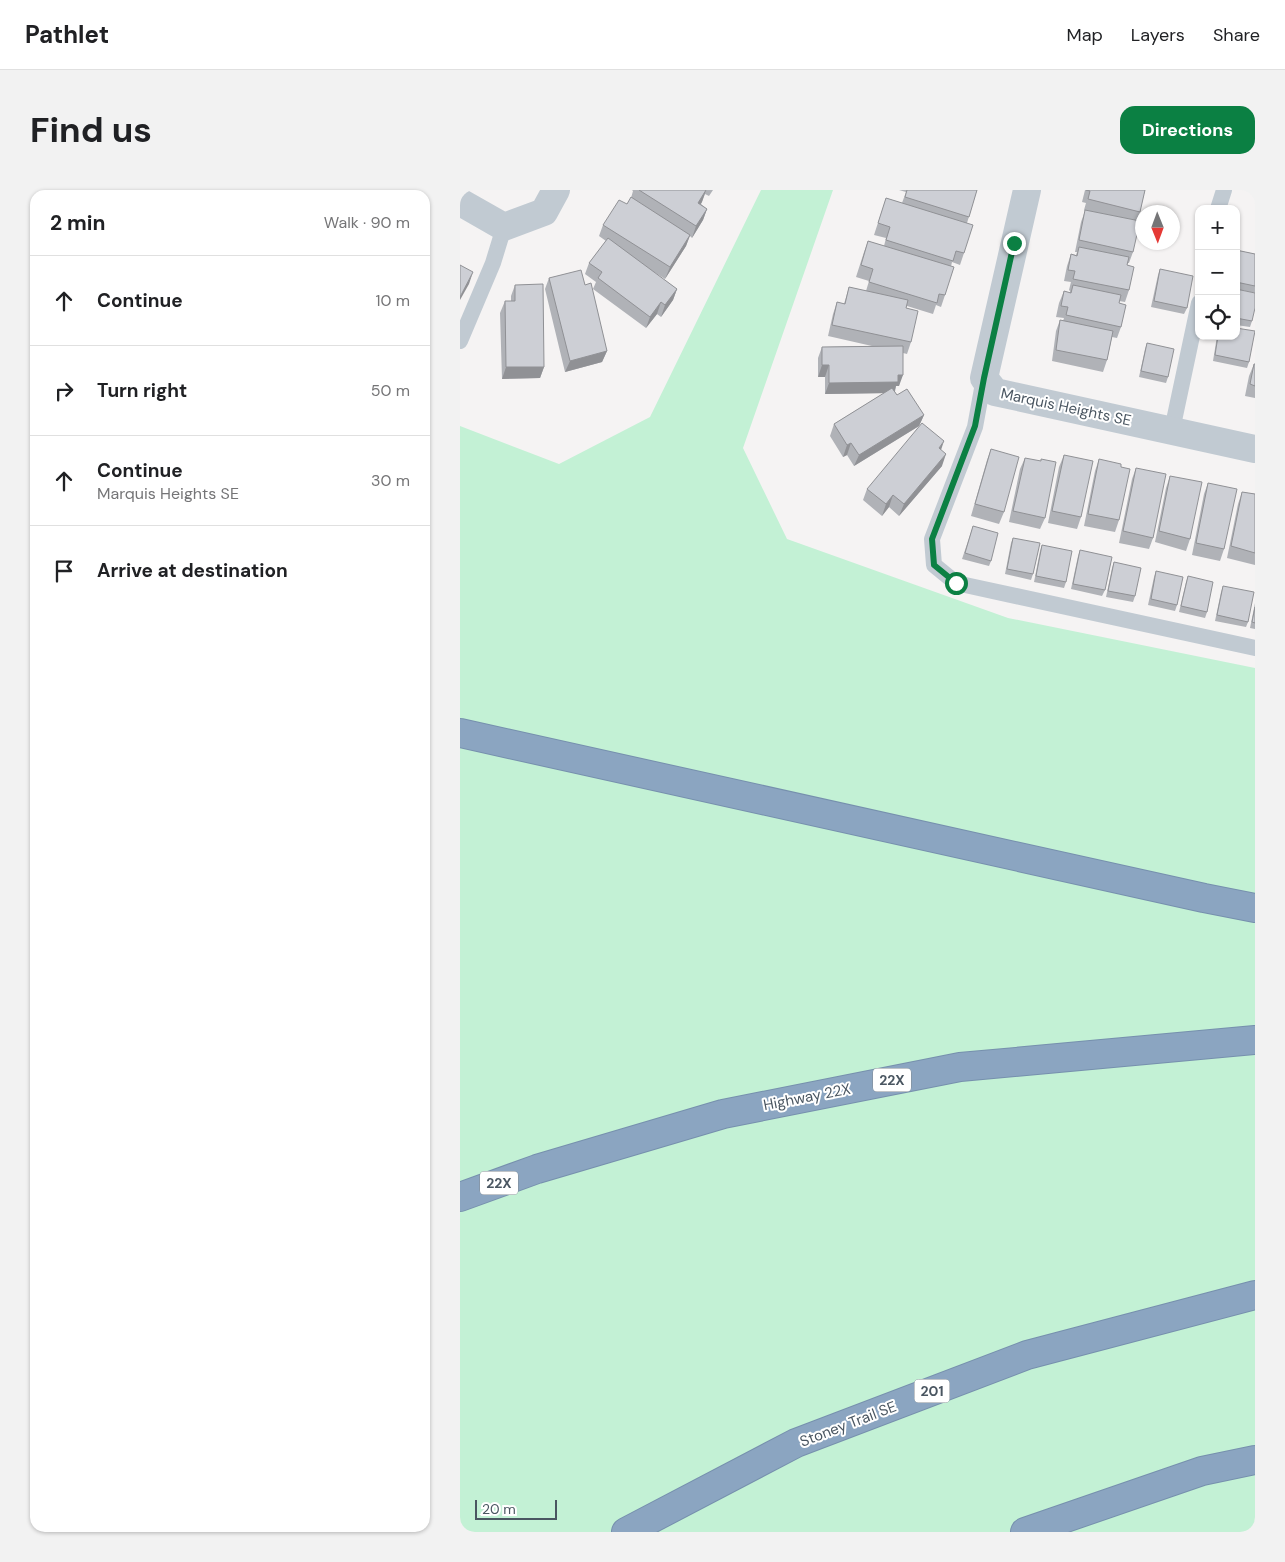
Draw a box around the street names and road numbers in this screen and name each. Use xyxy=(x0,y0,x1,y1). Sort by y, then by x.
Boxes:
street label: Marquis Heights SE xyxy=(999,383,1133,431)
road number: 22X xyxy=(873,1068,911,1092)
street label: Highway 22X xyxy=(762,1079,852,1115)
road number: 22X xyxy=(480,1171,518,1194)
road number: 201 xyxy=(914,1380,950,1402)
street label: Stoney Trail SE xyxy=(797,1396,899,1452)

